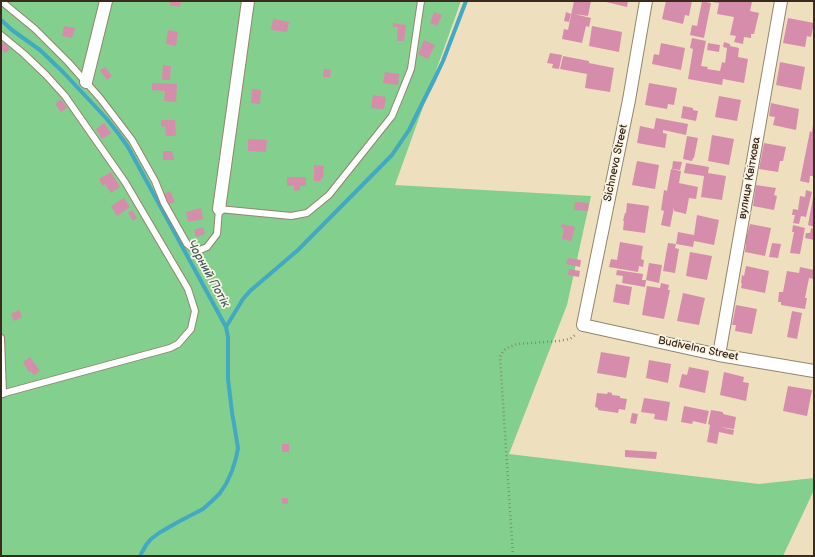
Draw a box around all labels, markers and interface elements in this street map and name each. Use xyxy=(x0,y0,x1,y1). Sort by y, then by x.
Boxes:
street label: Sichneva Street xyxy=(601,123,631,203)
street label: вулиця Квіткова xyxy=(736,136,764,220)
water label: Чорний Потік xyxy=(184,238,232,310)
street label: Budivelna Street xyxy=(657,334,739,364)

